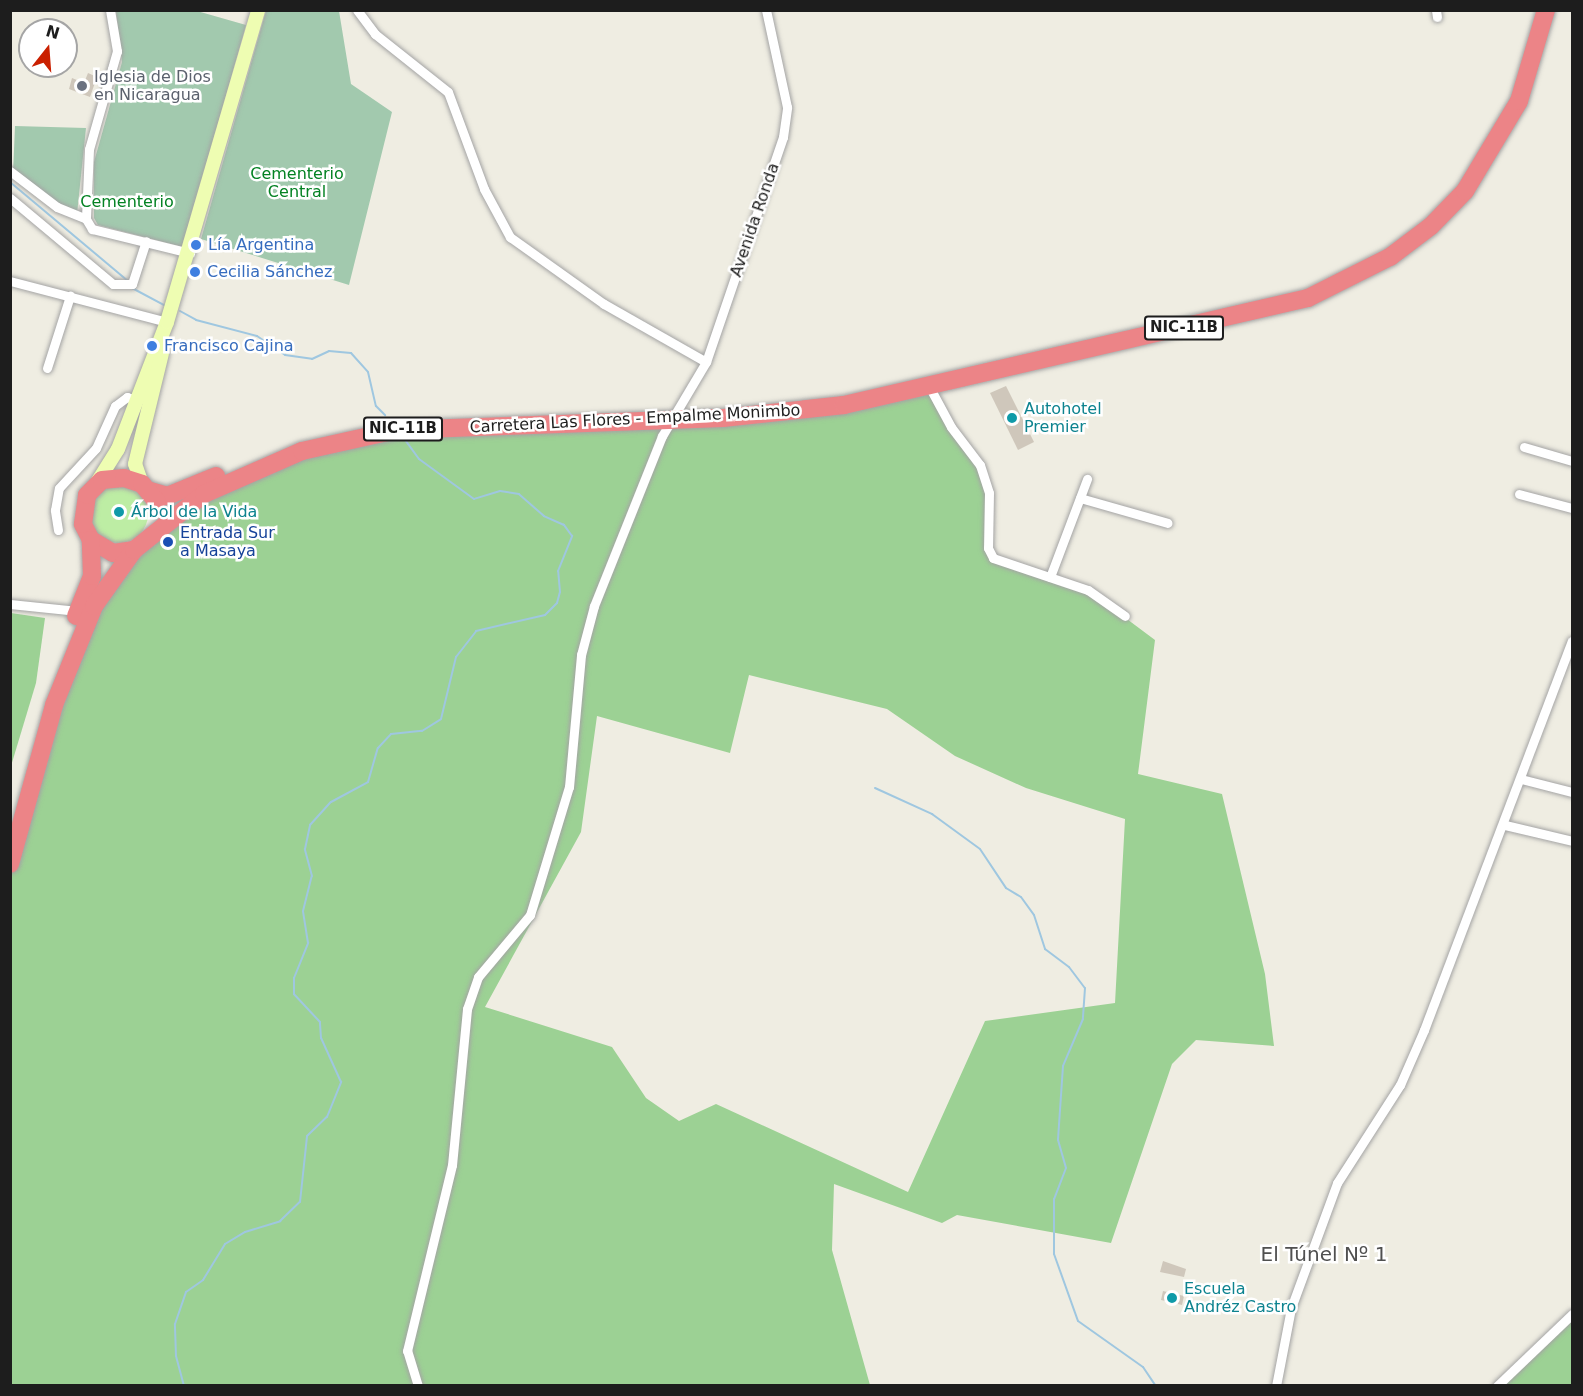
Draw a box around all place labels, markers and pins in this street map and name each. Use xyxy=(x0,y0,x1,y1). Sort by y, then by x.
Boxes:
place label: Iglesia de Dios en Nicaragua xyxy=(94,67,211,105)
marker: Iglesia de Dios en Nicaragua xyxy=(75,79,89,93)
place label: Lía Argentina xyxy=(208,235,314,255)
marker: Lía Argentina xyxy=(189,238,203,252)
place label: Cecilia Sánchez xyxy=(207,262,332,282)
marker: Cecilia Sánchez xyxy=(188,265,202,279)
place label: Francisco Cajina xyxy=(164,336,294,356)
marker: Francisco Cajina xyxy=(145,339,159,353)
place label: Autohotel Premier xyxy=(1024,399,1102,437)
marker: Autohotel Premier xyxy=(1005,411,1019,425)
place label: Árbol de la Vida xyxy=(131,502,257,522)
marker: Árbol de la Vida xyxy=(112,505,126,519)
place label: Entrada Sur a Masaya xyxy=(180,523,275,561)
marker: Entrada Sur a Masaya xyxy=(161,535,175,549)
place label: Escuela Andréz Castro xyxy=(1184,1279,1296,1317)
marker: Escuela Andréz Castro xyxy=(1165,1291,1179,1305)

